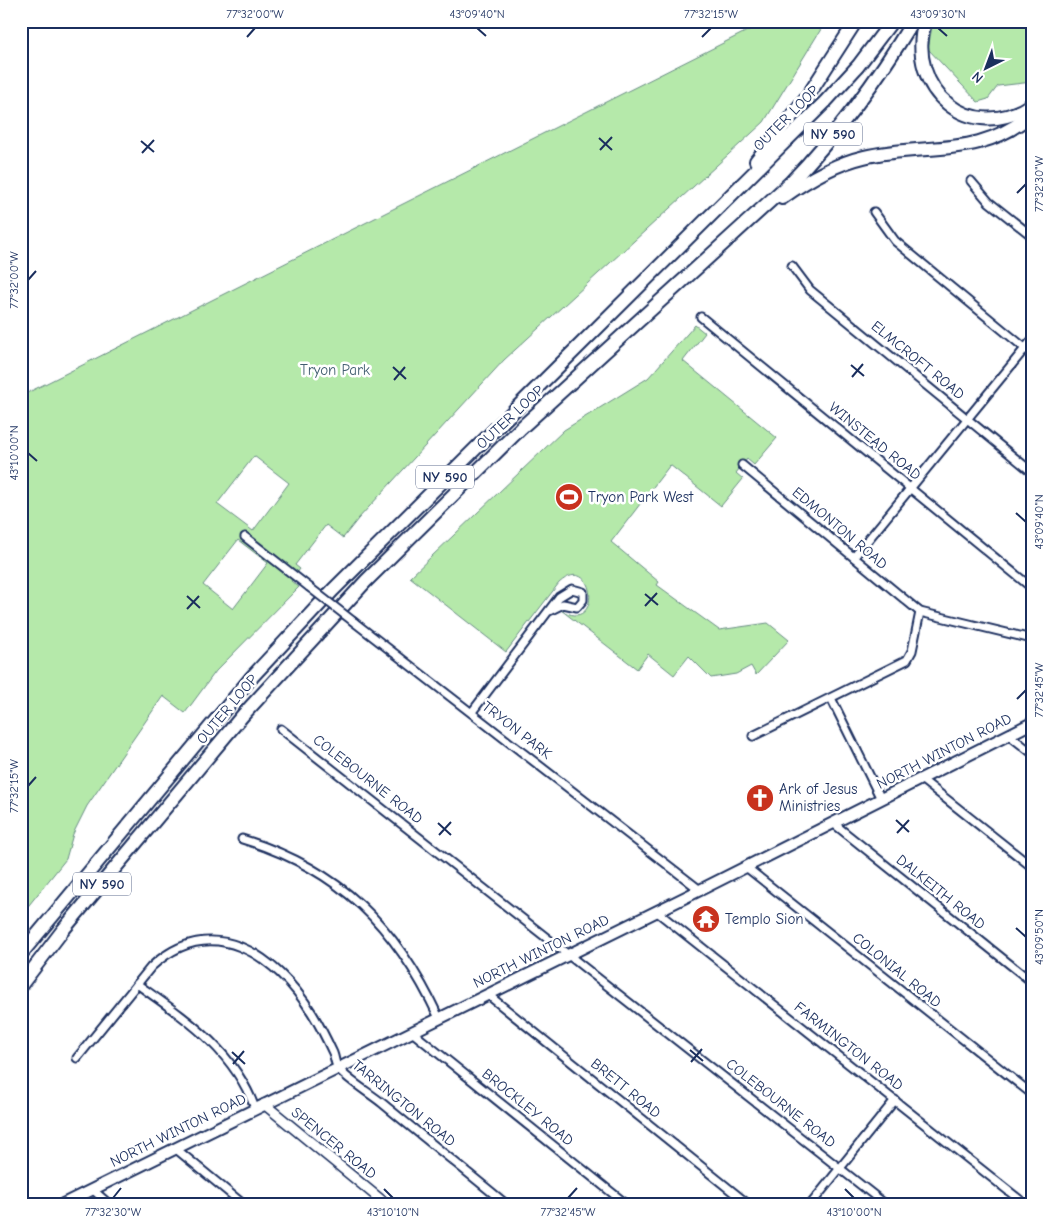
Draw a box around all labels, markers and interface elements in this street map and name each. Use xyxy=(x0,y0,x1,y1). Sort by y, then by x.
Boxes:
text: 77°32'00"W xyxy=(226,7,284,21)
text: 43°09'40"N xyxy=(449,7,505,21)
text: 77°32'15"W xyxy=(684,7,739,21)
text: 43°09'30"N xyxy=(910,7,966,21)
north arrow xyxy=(960,42,1010,92)
text: N xyxy=(969,68,987,87)
street label: OUTER LOOP xyxy=(749,81,823,155)
road number: NY 590 xyxy=(804,122,862,146)
text: 77°32'30"W xyxy=(1032,155,1046,212)
text: 77°32'00"W xyxy=(7,251,21,309)
street label: ELMCROFT ROAD xyxy=(868,317,968,403)
park label: Tryon Park xyxy=(300,361,371,379)
street label: OUTER LOOP xyxy=(473,381,548,453)
street label: WINSTEAD ROAD xyxy=(825,398,925,484)
text: 43°10'00"N xyxy=(7,425,21,481)
road number: NY 590 xyxy=(416,466,474,488)
sports icon: Tryon Park West xyxy=(554,482,584,512)
street label: EDMONTON ROAD xyxy=(789,483,891,573)
place label: Tryon Park West xyxy=(588,488,694,506)
text: 43°09'40"N xyxy=(1032,494,1046,550)
text: 77°32'45"W xyxy=(1032,662,1046,718)
street label: OUTER LOOP xyxy=(193,670,262,748)
street label: TRYON PARK xyxy=(479,697,556,763)
street label: NORTH WINTON ROAD xyxy=(873,709,1015,793)
street label: COLEBOURNE ROAD xyxy=(310,731,426,827)
text: 77°32'15"W xyxy=(7,758,21,813)
place label: Ark of Jesus Ministries xyxy=(779,780,858,815)
church icon: Ark of Jesus Ministries xyxy=(745,783,775,813)
street label: DALKEITH ROAD xyxy=(893,851,989,933)
road number: NY 590 xyxy=(73,872,131,896)
temple icon: Templo Sion xyxy=(691,904,721,934)
text: 43°09'50"N xyxy=(1032,909,1046,965)
street label: NORTH WINTON ROAD xyxy=(470,910,612,992)
place label: Templo Sion xyxy=(725,910,804,928)
street label: COLONIAL ROAD xyxy=(849,929,945,1011)
street label: FARMINGTON ROAD xyxy=(791,998,907,1094)
street label: BRETT ROAD xyxy=(587,1054,665,1122)
street label: COLEBOURNE ROAD xyxy=(723,1055,839,1151)
street label: TARRINGTON ROAD xyxy=(349,1056,459,1150)
street label: BROCKLEY ROAD xyxy=(479,1065,577,1149)
street label: NORTH WINTON ROAD xyxy=(107,1089,249,1171)
street label: SPENCER ROAD xyxy=(288,1103,380,1183)
text: 77°32'30"W xyxy=(85,1205,142,1219)
text: 43°10'10"N xyxy=(367,1205,419,1219)
text: 77°32'45"W xyxy=(540,1205,596,1219)
text: 43°10'00"N xyxy=(826,1205,882,1219)

